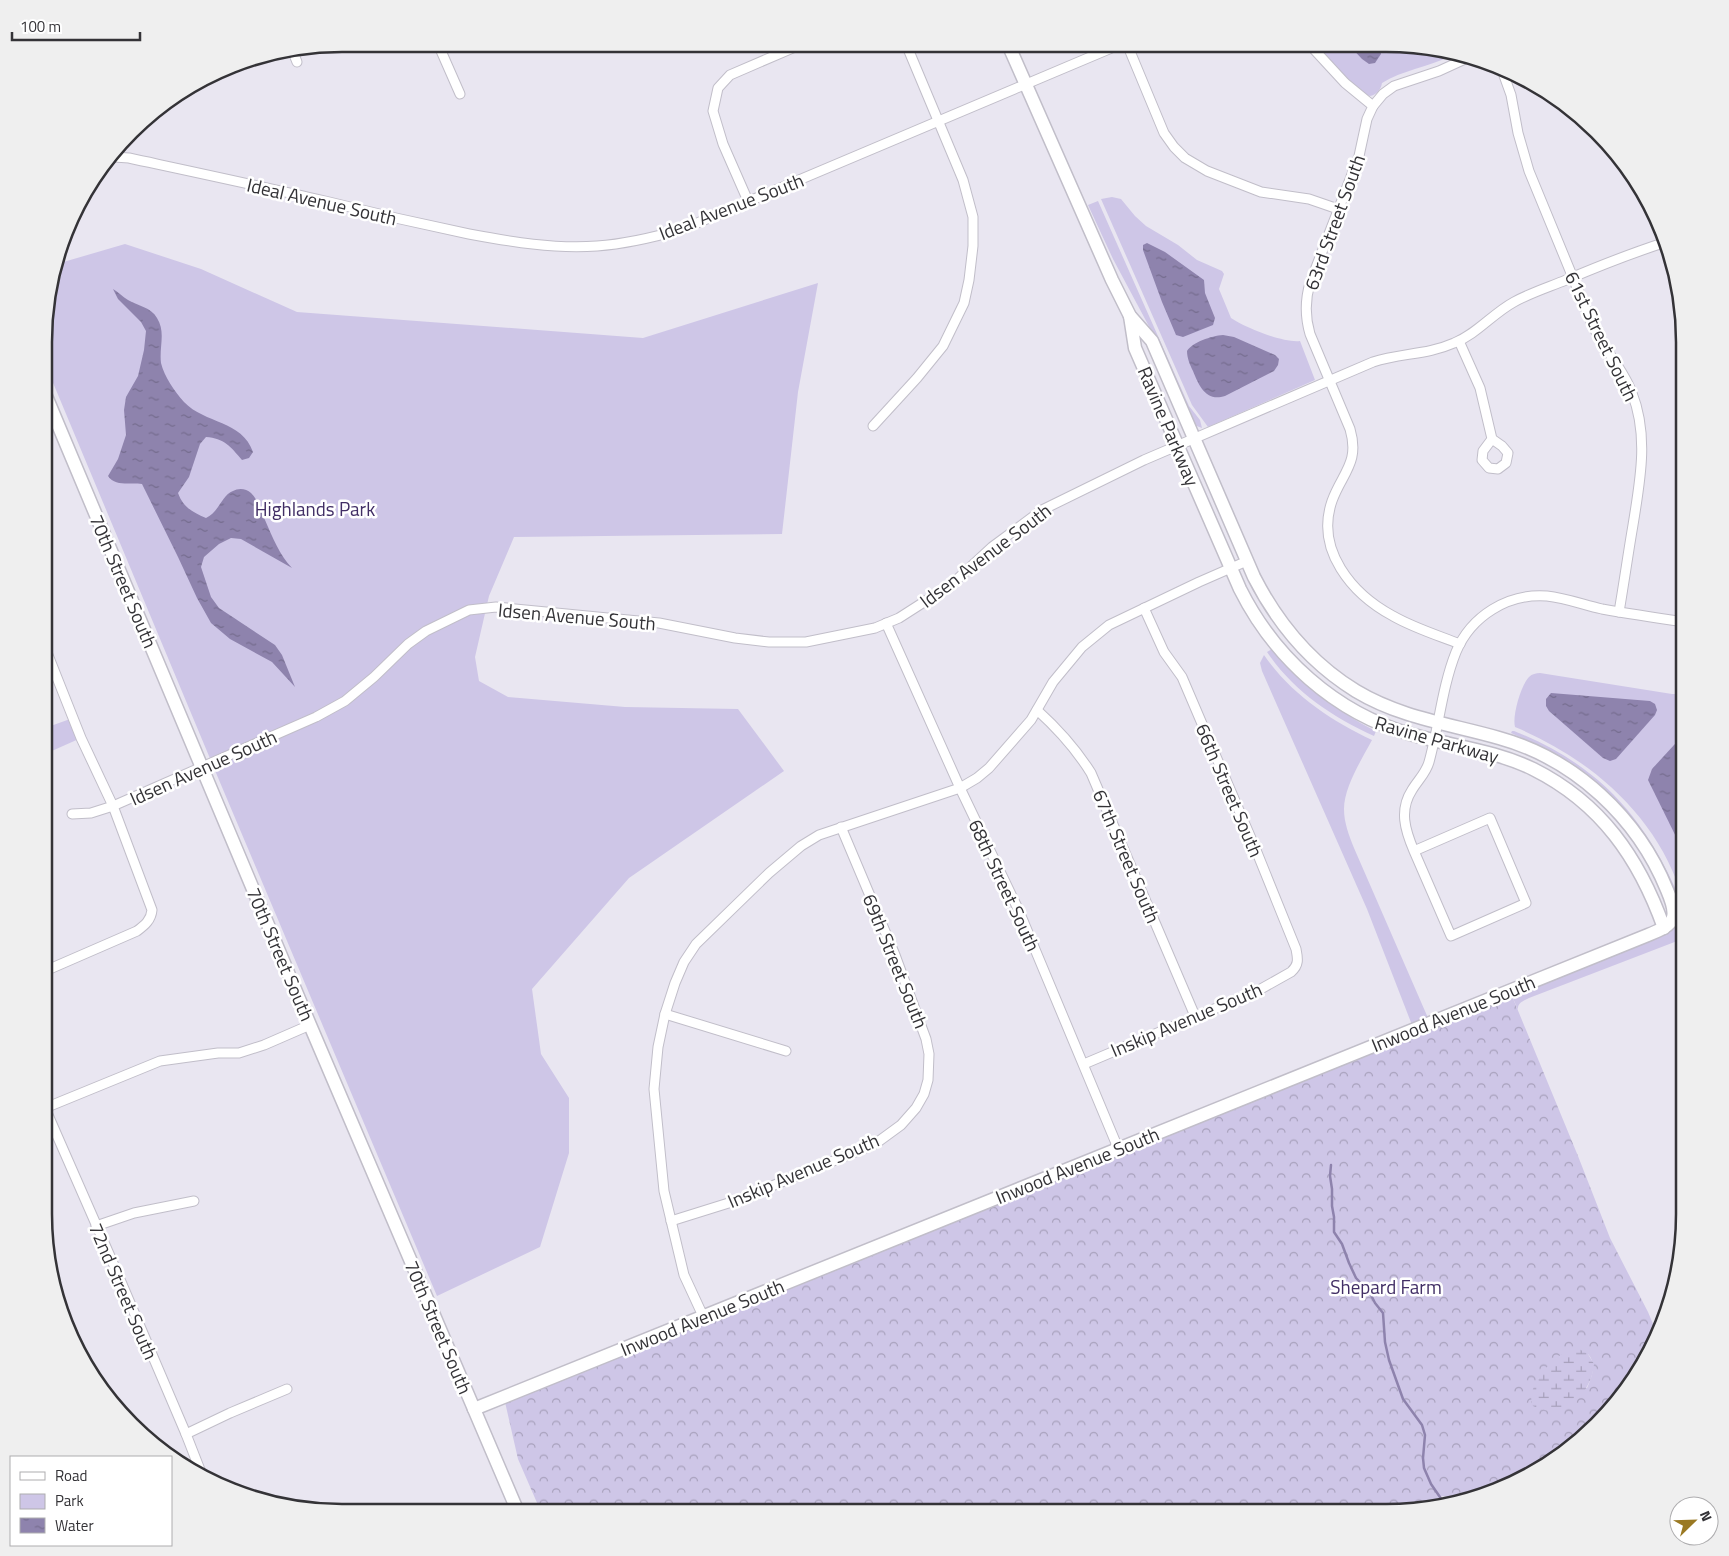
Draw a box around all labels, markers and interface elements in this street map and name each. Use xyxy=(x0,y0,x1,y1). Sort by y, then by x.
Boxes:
scale bar xyxy=(12,10,140,42)
text: 100 m xyxy=(20,15,61,38)
street label: 63rd Street South xyxy=(1296,150,1372,294)
street label: Ideal Avenue South xyxy=(654,165,808,247)
street label: Ideal Avenue South xyxy=(244,170,400,232)
street label: 61st Street South xyxy=(1558,266,1646,406)
street label: Ravine Parkway xyxy=(1131,362,1207,490)
park label: Highlands Park xyxy=(255,494,375,523)
street label: Idsen Avenue South xyxy=(913,496,1057,614)
street label: 70th Street South xyxy=(83,510,165,652)
street label: Idsen Avenue South xyxy=(497,595,657,637)
street label: Ravine Parkway xyxy=(1372,707,1502,771)
street label: 66th Street South xyxy=(1189,719,1271,861)
street label: Idsen Avenue South xyxy=(125,722,281,812)
street label: 67th Street South xyxy=(1086,785,1168,927)
street label: 68th Street South xyxy=(962,814,1048,956)
street label: 70th Street South xyxy=(240,883,322,1025)
street label: 69th Street South xyxy=(856,889,936,1033)
street label: Inwood Avenue South xyxy=(1367,967,1539,1059)
street label: Inskip Avenue South xyxy=(1106,974,1266,1064)
street label: Inwood Avenue South xyxy=(991,1119,1163,1211)
street label: Inskip Avenue South xyxy=(723,1125,883,1215)
street label: 72nd Street South xyxy=(82,1218,166,1364)
street label: 70th Street South xyxy=(398,1256,480,1398)
street label: Inwood Avenue South xyxy=(616,1271,788,1363)
park label: Shepard Farm xyxy=(1330,1272,1442,1301)
legend xyxy=(10,1456,172,1546)
text: Road xyxy=(55,1464,87,1487)
text: Park xyxy=(55,1489,84,1512)
north arrow xyxy=(1669,1496,1719,1546)
text: N xyxy=(1695,1507,1718,1524)
text: Water xyxy=(55,1514,94,1537)

